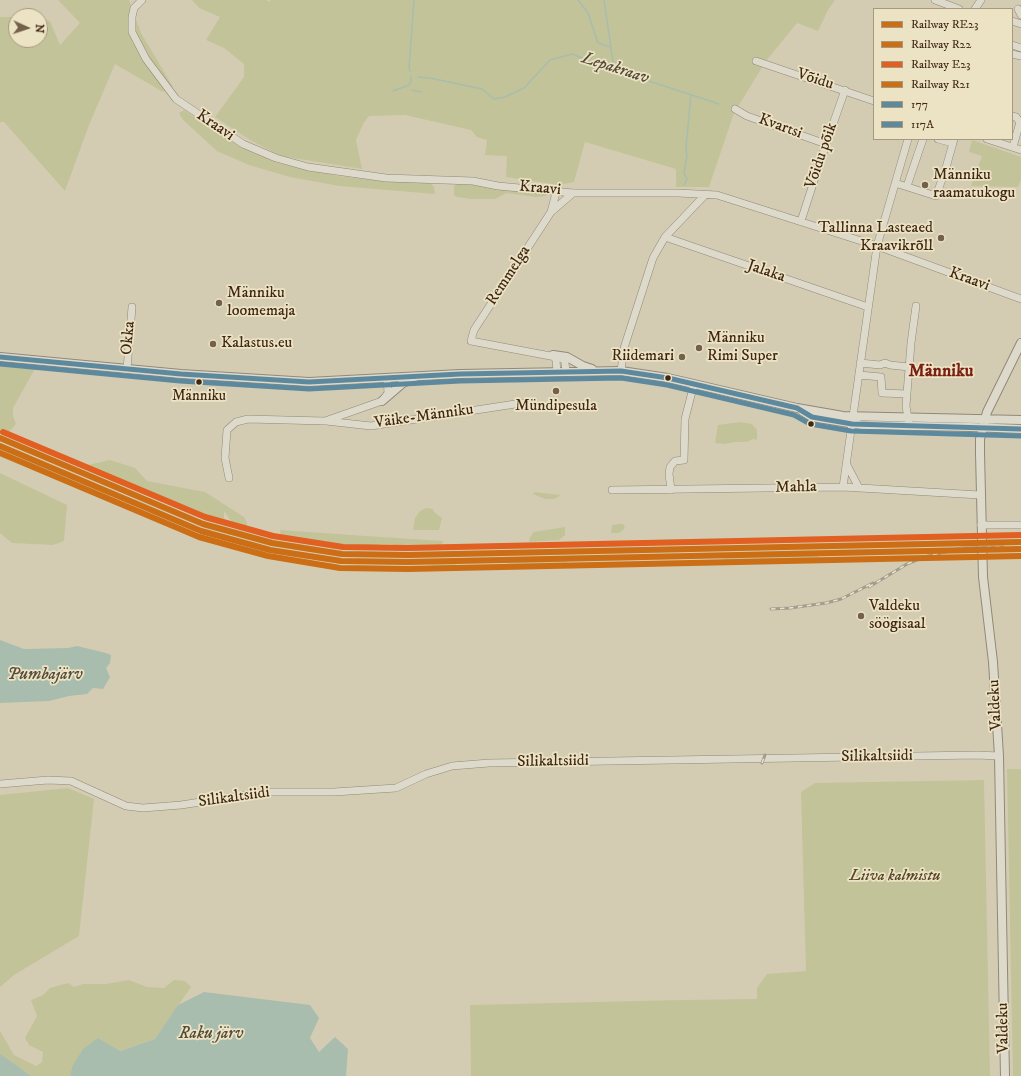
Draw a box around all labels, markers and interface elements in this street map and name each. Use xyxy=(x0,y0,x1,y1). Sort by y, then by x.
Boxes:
north arrow xyxy=(8,8,48,48)
legend xyxy=(873,8,1013,140)
text: Railway RE23 xyxy=(911,17,979,32)
text: N xyxy=(32,24,46,33)
text: Railway R22 xyxy=(911,37,971,52)
water label: Lepakraav xyxy=(579,49,651,89)
text: Railway E23 xyxy=(911,57,971,72)
street label: Võidu xyxy=(794,65,836,95)
text: Railway R21 xyxy=(911,77,970,92)
text: 177 xyxy=(911,97,928,112)
street label: Kraavi xyxy=(192,106,238,146)
street label: Kvartsi xyxy=(755,110,805,144)
text: 117A xyxy=(911,117,934,132)
street label: Võidu põik xyxy=(802,120,842,192)
place label: Männiku raamatukogu xyxy=(933,166,1015,204)
street label: Kraavi xyxy=(518,178,562,200)
marker: Männiku raamatukogu xyxy=(920,180,930,190)
place label: Tallinna Lasteaed Kraavikrõll xyxy=(818,219,933,257)
marker: Tallinna Lasteaed Kraavikrõll xyxy=(936,233,946,243)
street label: Remmelga xyxy=(483,243,535,309)
street label: Jalaka xyxy=(744,257,788,287)
street label: Kraavi xyxy=(946,264,992,296)
place label: Männiku loomemaja xyxy=(227,284,295,322)
marker: Männiku loomemaja xyxy=(214,298,224,308)
street label: Okka xyxy=(118,320,140,356)
place label: Männiku Rimi Super xyxy=(707,329,778,367)
place label: Kalastus.eu xyxy=(221,334,292,354)
marker: Kalastus.eu xyxy=(208,339,218,349)
marker: Männiku Rimi Super xyxy=(694,343,704,353)
place label: Riidemari xyxy=(612,347,674,367)
marker: Riidemari xyxy=(677,352,687,362)
district label: Männiku xyxy=(908,361,974,383)
unlabelled marker xyxy=(663,373,673,383)
marker: Männiku xyxy=(194,377,204,387)
marker: Mündipesula xyxy=(551,386,561,396)
place label: Männiku xyxy=(172,388,226,406)
place label: Mündipesula xyxy=(515,397,597,417)
street label: Väike-Männiku xyxy=(373,401,475,433)
unlabelled marker xyxy=(806,419,816,429)
street label: Mahla xyxy=(775,478,817,498)
place label: Valdeku söögisaal xyxy=(869,597,926,635)
marker: Valdeku söögisaal xyxy=(856,611,866,621)
water label: Pumbajärv xyxy=(7,665,83,685)
street label: Valdeku xyxy=(985,679,1007,731)
street label: Silikaltsiidi xyxy=(841,747,913,767)
street label: Silikaltsiidi xyxy=(517,752,589,772)
street label: Silikaltsiidi xyxy=(197,784,271,812)
park label: Liiva kalmistu xyxy=(849,867,941,887)
street label: Valdeku xyxy=(994,1002,1014,1054)
water label: Raku järv xyxy=(179,1024,243,1044)

